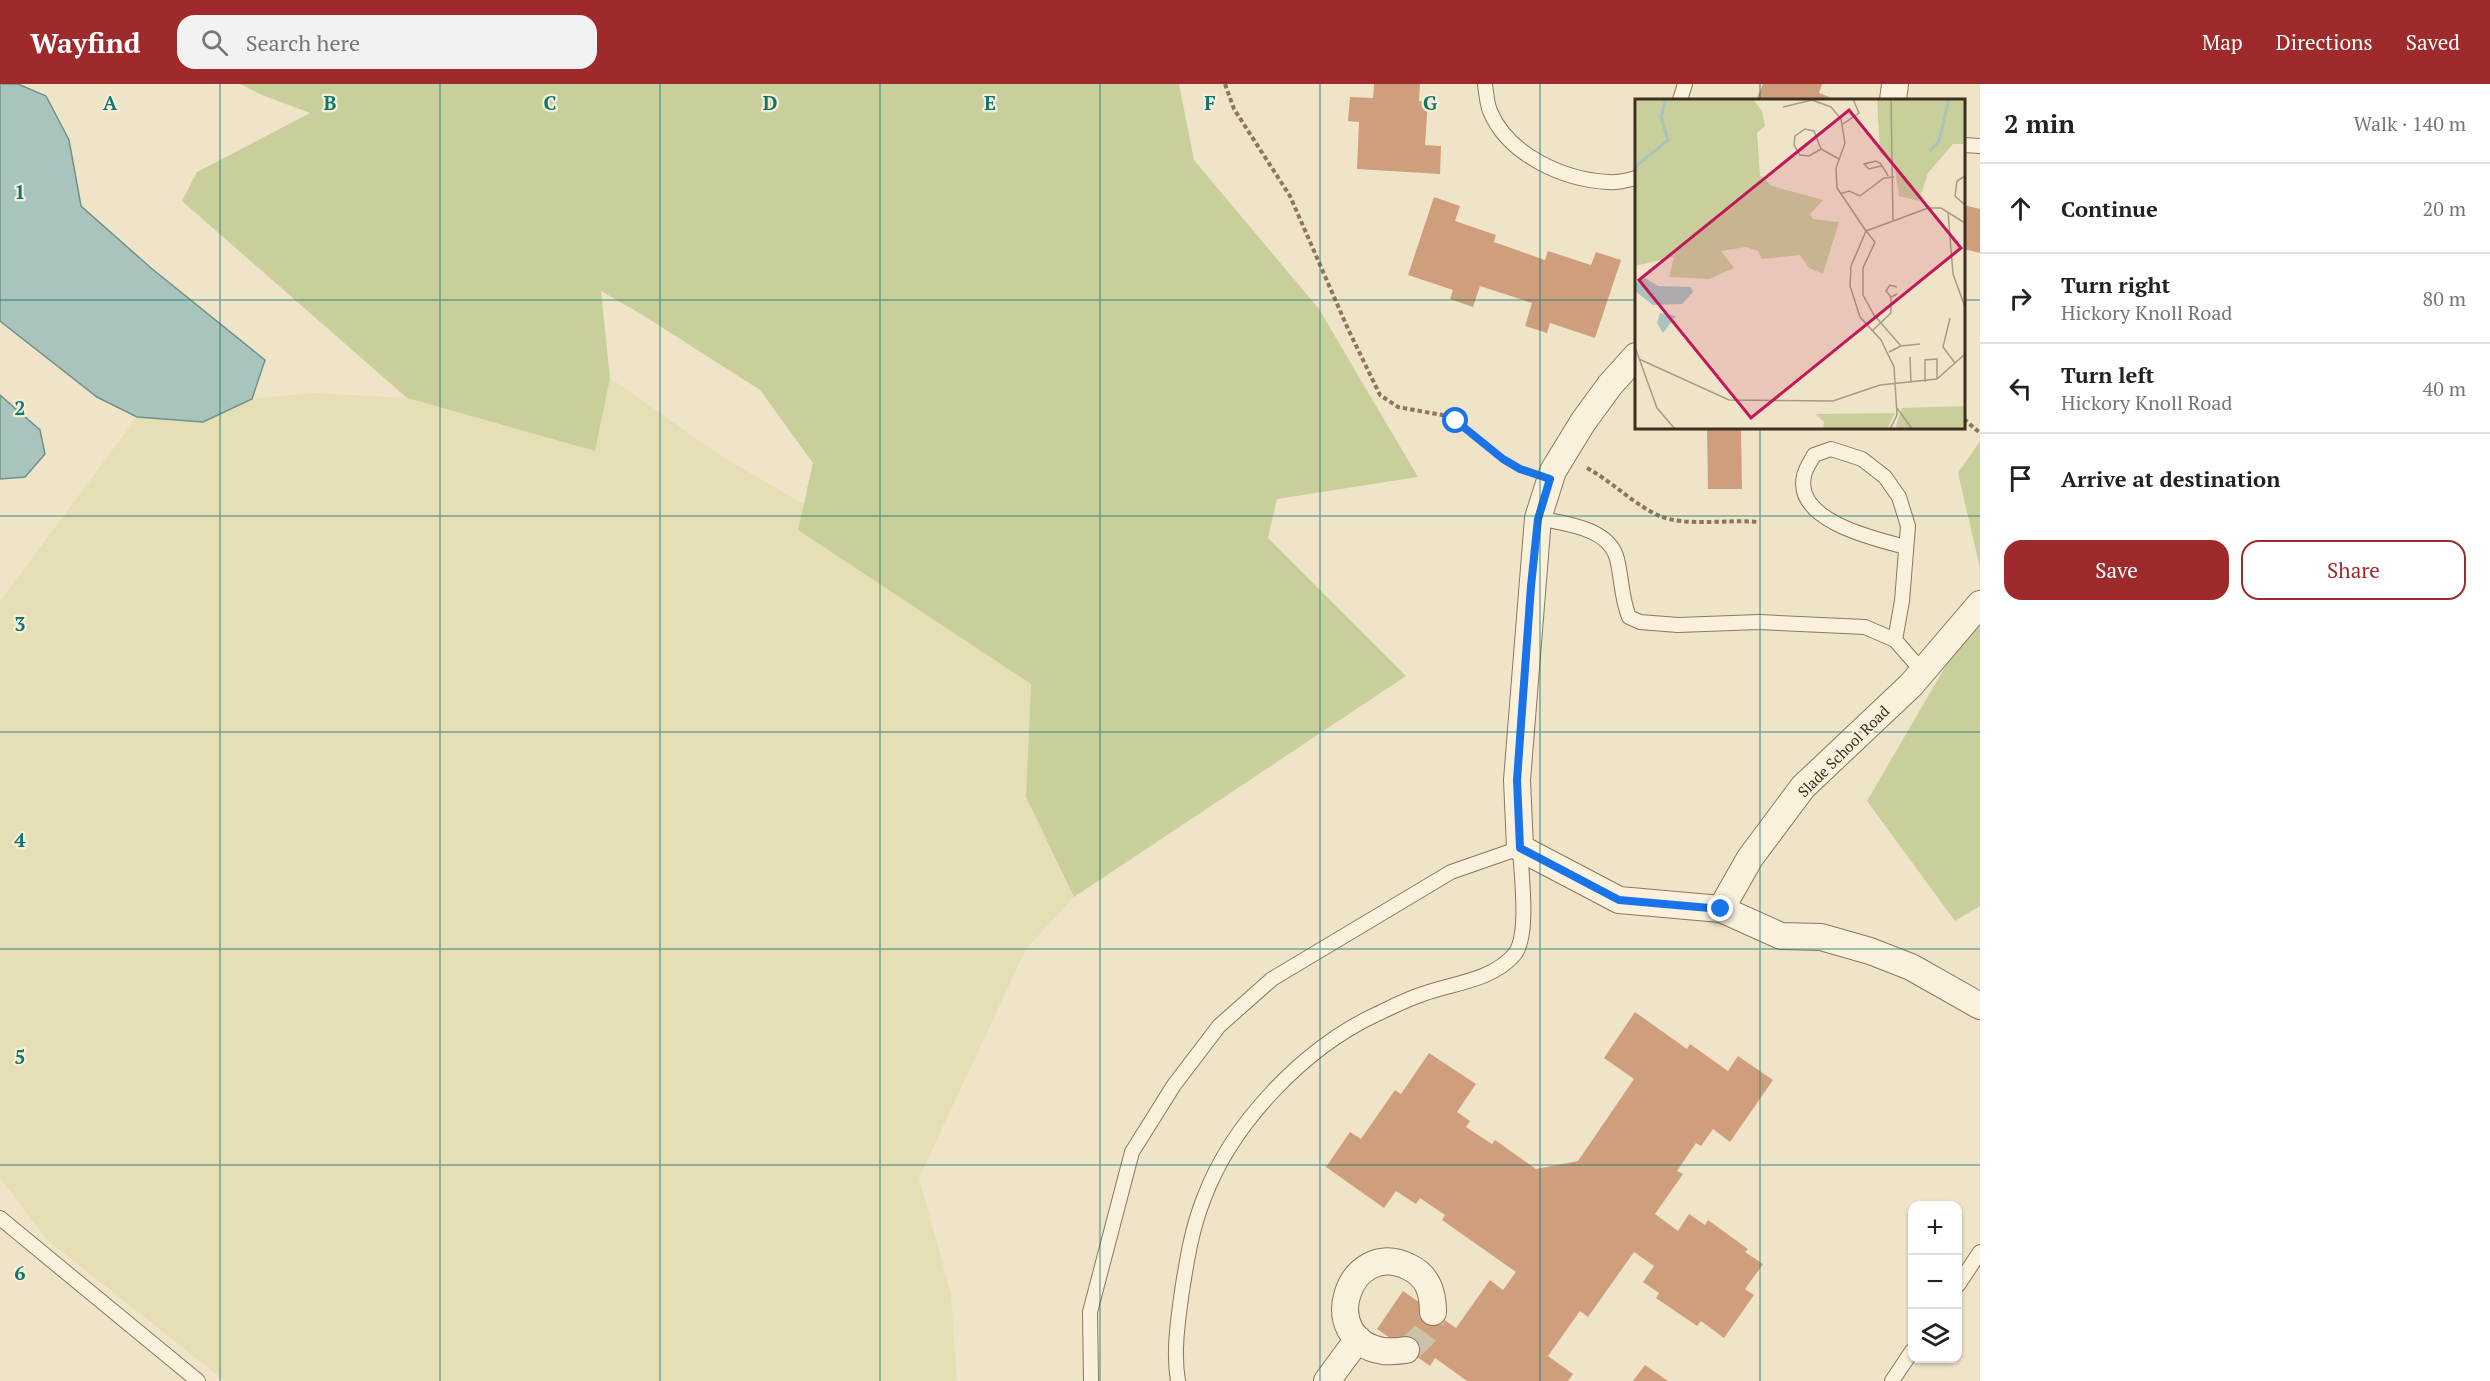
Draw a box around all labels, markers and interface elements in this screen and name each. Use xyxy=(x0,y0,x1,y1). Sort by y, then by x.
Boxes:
search box xyxy=(177,15,597,69)
text: Wayfind xyxy=(30,24,141,61)
icon: search xyxy=(198,26,231,59)
text: Search here xyxy=(246,28,360,57)
text: Map xyxy=(2202,28,2243,56)
text: Directions xyxy=(2276,28,2373,56)
text: Saved xyxy=(2406,28,2460,56)
text: A xyxy=(103,89,118,116)
text: B xyxy=(324,89,337,116)
text: C xyxy=(543,89,557,116)
text: D xyxy=(763,89,777,116)
text: E xyxy=(984,89,996,116)
text: F xyxy=(1204,89,1216,116)
text: G xyxy=(1423,89,1437,116)
inset map xyxy=(1635,99,1965,429)
text: 2 min xyxy=(2004,106,2075,140)
text: Walk · 140 m xyxy=(2354,110,2466,137)
text: 1 xyxy=(14,178,26,205)
icon: ahead xyxy=(2004,192,2037,225)
text: Continue xyxy=(2061,194,2158,223)
text: 20 m xyxy=(2423,195,2466,222)
text: Turn right xyxy=(2061,270,2170,299)
icon: right xyxy=(2004,282,2037,315)
text: 80 m xyxy=(2423,285,2466,312)
text: Hickory Knoll Road xyxy=(2061,299,2232,326)
text: Turn left xyxy=(2061,360,2154,389)
icon: left xyxy=(2004,372,2037,405)
text: 40 m xyxy=(2423,375,2466,402)
text: Hickory Knoll Road xyxy=(2061,389,2232,416)
text: 2 xyxy=(14,394,26,421)
route start xyxy=(1442,407,1468,433)
icon: arrive xyxy=(2004,462,2037,495)
text: Arrive at destination xyxy=(2061,464,2280,493)
button: Save xyxy=(2004,540,2229,600)
button: Share xyxy=(2241,540,2466,600)
text: 3 xyxy=(14,610,26,637)
street label: Slade School Road xyxy=(1793,701,1893,801)
text: 4 xyxy=(14,826,26,853)
route end xyxy=(1707,895,1733,921)
text: 5 xyxy=(14,1043,26,1070)
map controls xyxy=(1908,1201,1962,1363)
button: + xyxy=(1908,1201,1962,1255)
button: − xyxy=(1908,1255,1962,1309)
text: 6 xyxy=(14,1259,26,1286)
button: layers xyxy=(1908,1309,1962,1363)

